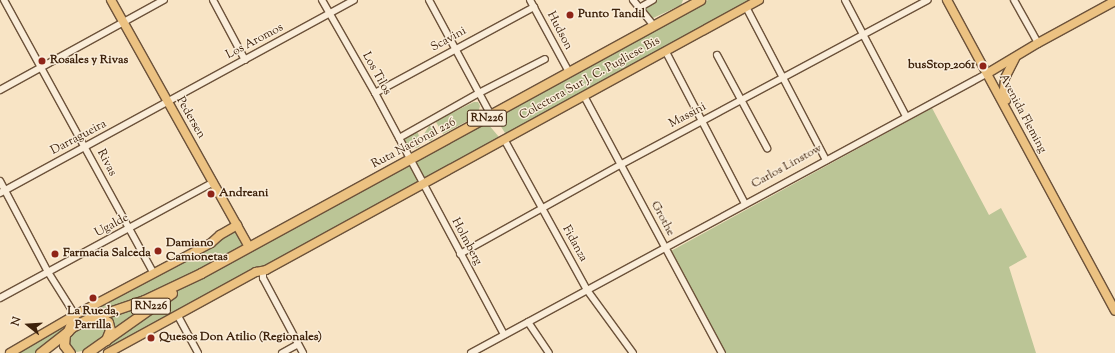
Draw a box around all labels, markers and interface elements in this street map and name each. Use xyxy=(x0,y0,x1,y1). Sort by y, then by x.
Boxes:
place label: Punto Tandil xyxy=(578,8,645,22)
street label: Hudson xyxy=(543,9,575,53)
marker: Punto Tandil xyxy=(565,10,575,20)
street label: Los Aromos xyxy=(224,21,286,63)
street label: Scavini xyxy=(429,24,469,56)
street label: Colectora Sur J. C. Pugliese Bis xyxy=(517,34,663,124)
street label: Los Tilos xyxy=(358,50,394,98)
place label: Rosales y Rivas xyxy=(50,54,128,68)
marker: Rosales y Rivas xyxy=(37,56,47,66)
place label: busStop_2061 xyxy=(908,59,975,73)
marker: busStop_2061 xyxy=(978,61,988,71)
street label: Avenida Fleming xyxy=(995,72,1049,156)
street label: Pedersen xyxy=(172,94,208,142)
street label: Massini xyxy=(667,100,709,132)
road number: RN226 xyxy=(466,109,508,127)
street label: Ruta Nacional 226 xyxy=(369,116,459,172)
street label: Darragueira xyxy=(49,117,109,159)
street label: Carlos Linstow xyxy=(749,142,825,192)
street label: Rivas xyxy=(93,147,119,179)
place label: Andreani xyxy=(219,187,268,201)
marker: Andreani xyxy=(206,189,216,199)
street label: Grothe xyxy=(647,199,677,239)
street label: Ugalde xyxy=(93,211,131,241)
street label: Holmberg xyxy=(448,216,484,268)
street label: Fidanza xyxy=(558,223,590,265)
place label: Damiano Camionetas xyxy=(166,237,228,265)
marker: Damiano Camionetas xyxy=(153,246,163,256)
place label: Farmacia Salceda xyxy=(63,247,151,261)
marker: Farmacia Salceda xyxy=(50,249,60,259)
marker: La Rueda, Parrilla xyxy=(88,293,98,303)
road number: RN226 xyxy=(130,297,172,315)
north arrow xyxy=(8,305,48,345)
place label: La Rueda, Parrilla xyxy=(67,305,119,333)
text: N xyxy=(8,315,25,328)
place label: Quesos Don Atilio (Regionales) xyxy=(159,331,322,345)
marker: Quesos Don Atilio (Regionales) xyxy=(146,333,156,343)

